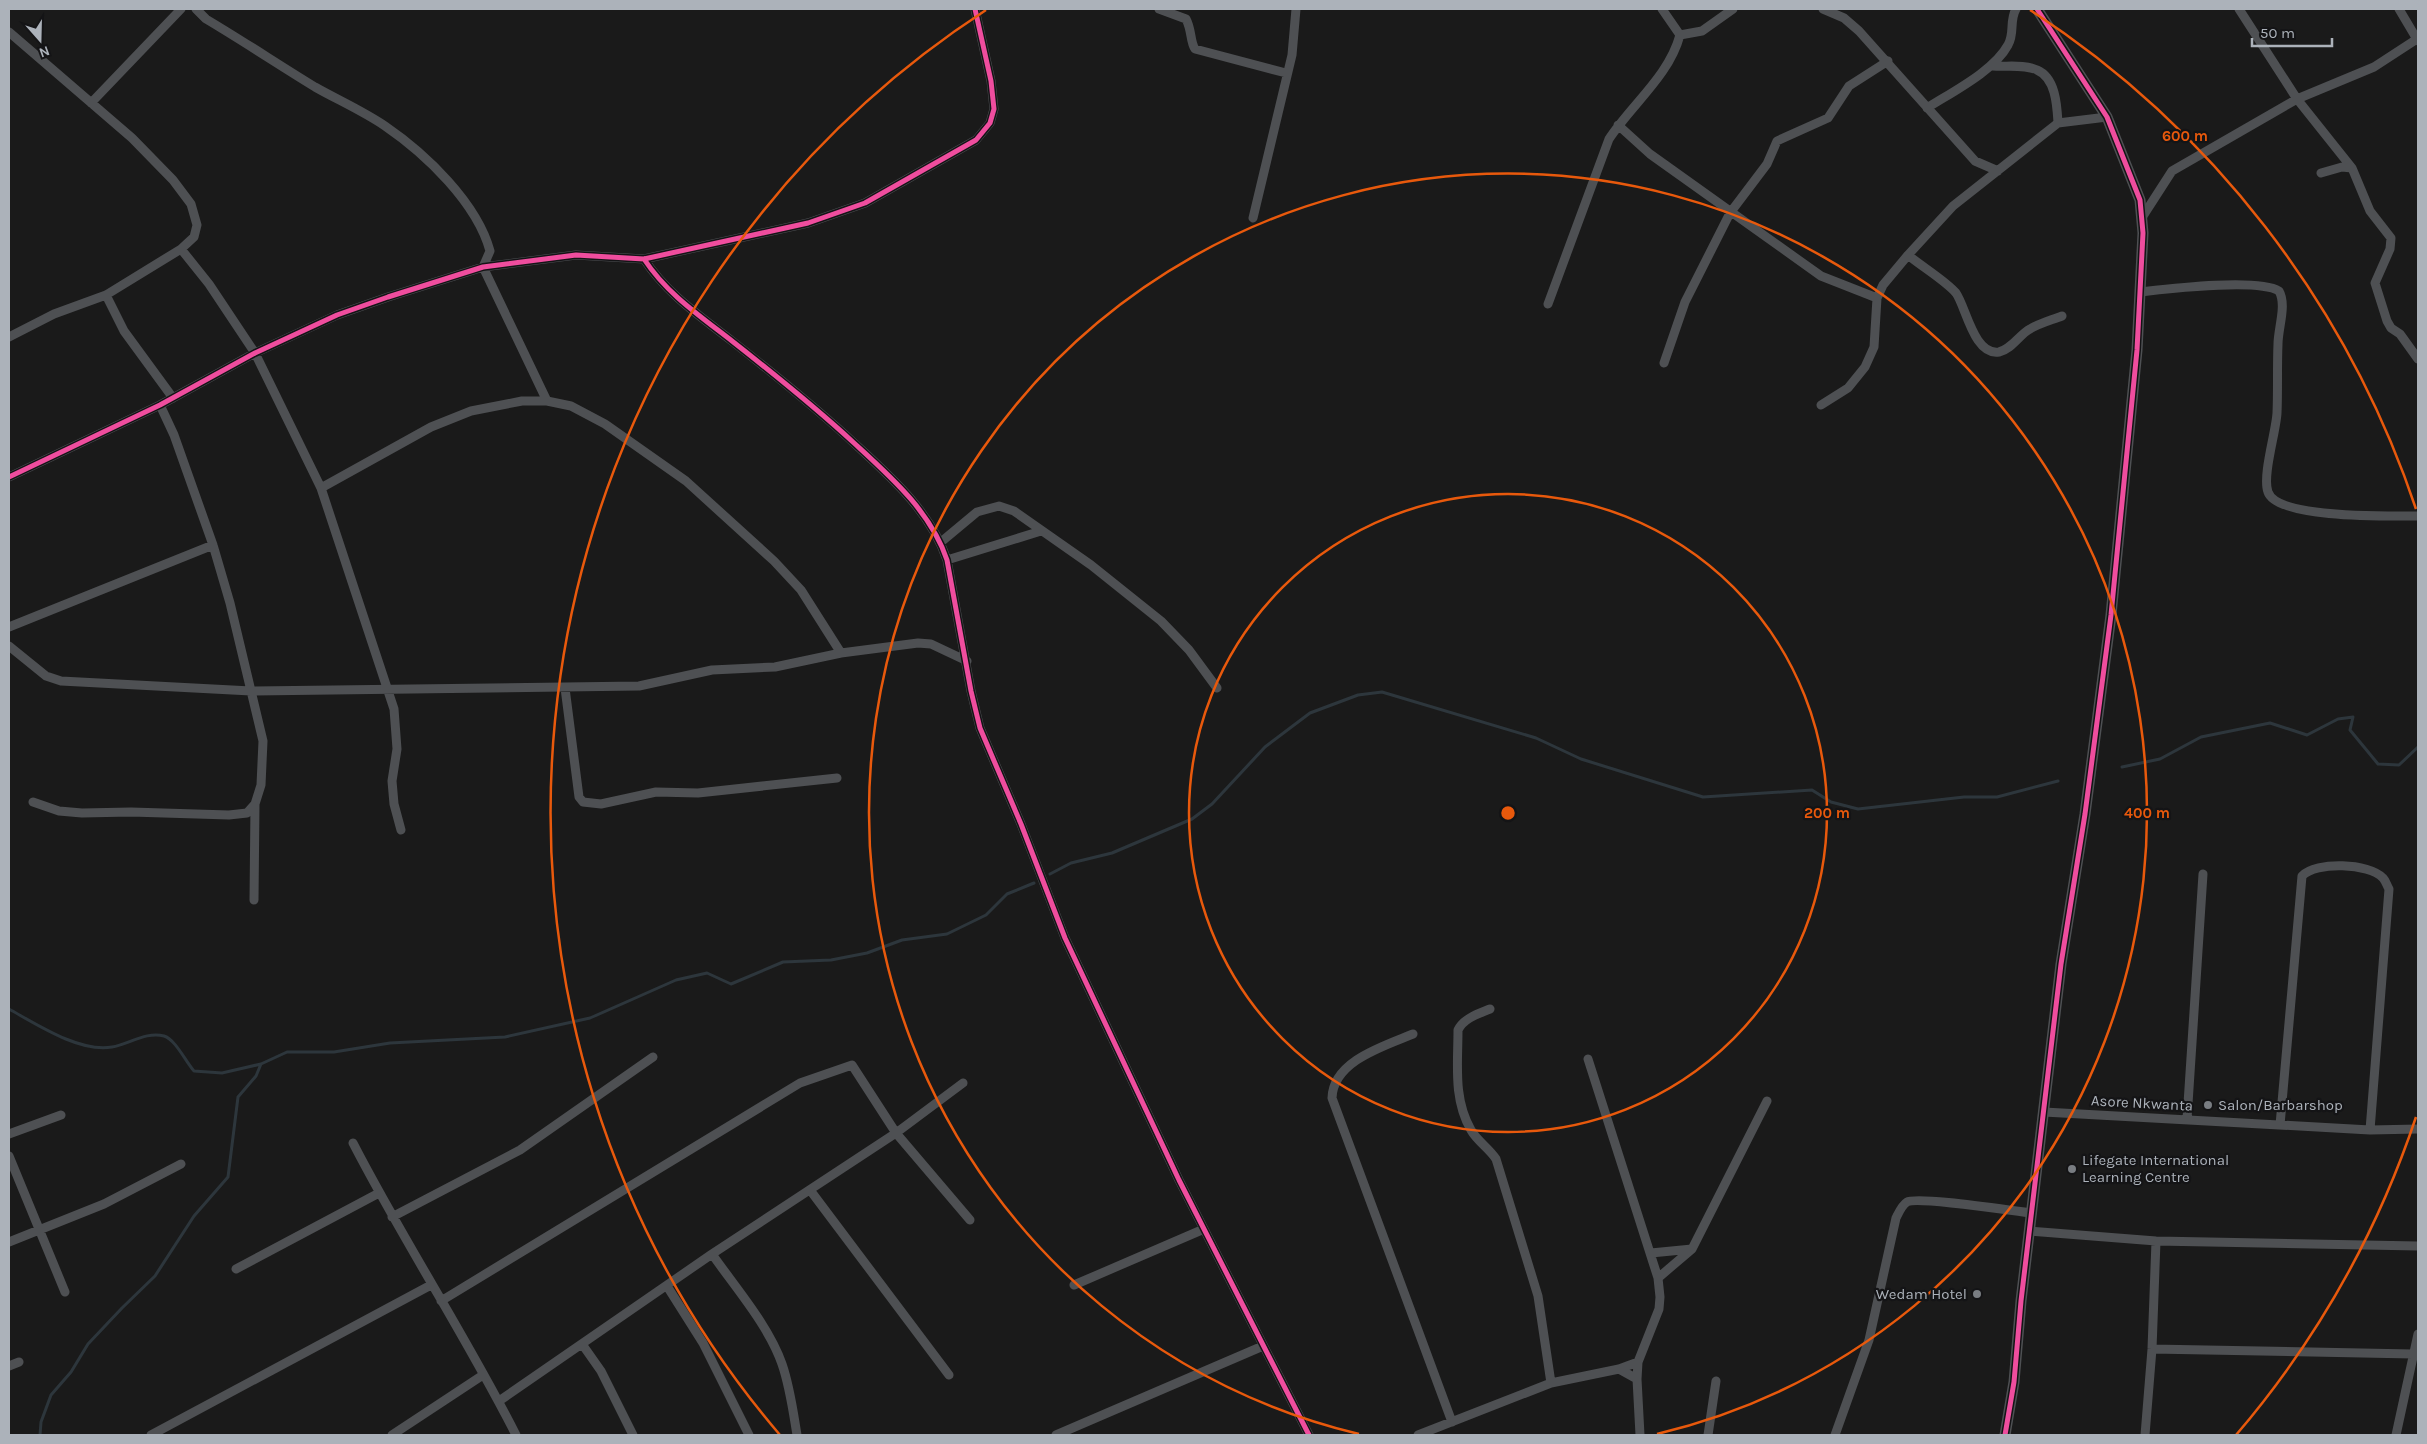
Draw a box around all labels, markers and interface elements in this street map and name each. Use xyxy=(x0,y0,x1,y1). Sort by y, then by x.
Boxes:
north arrow xyxy=(15,15,65,65)
scale bar xyxy=(2252,15,2332,47)
text: 50 m xyxy=(2260,24,2295,42)
text: N xyxy=(37,42,52,61)
text: 600 m xyxy=(2162,127,2208,145)
centre of rings xyxy=(1499,804,1517,822)
text: 200 m xyxy=(1804,804,1850,822)
text: 400 m xyxy=(2124,804,2170,822)
street label: Asore Nkwanta xyxy=(2091,1091,2193,1115)
place label: Salon/Barbarshop xyxy=(2218,1096,2343,1114)
marker: Salon/Barbarshop xyxy=(2202,1099,2214,1111)
place label: Lifegate International Learning Centre xyxy=(2082,1151,2229,1186)
marker: Lifegate International Learning Centre xyxy=(2066,1163,2078,1175)
place label: Wedam Hotel xyxy=(1876,1285,1967,1303)
marker: Wedam Hotel xyxy=(1971,1288,1983,1300)

